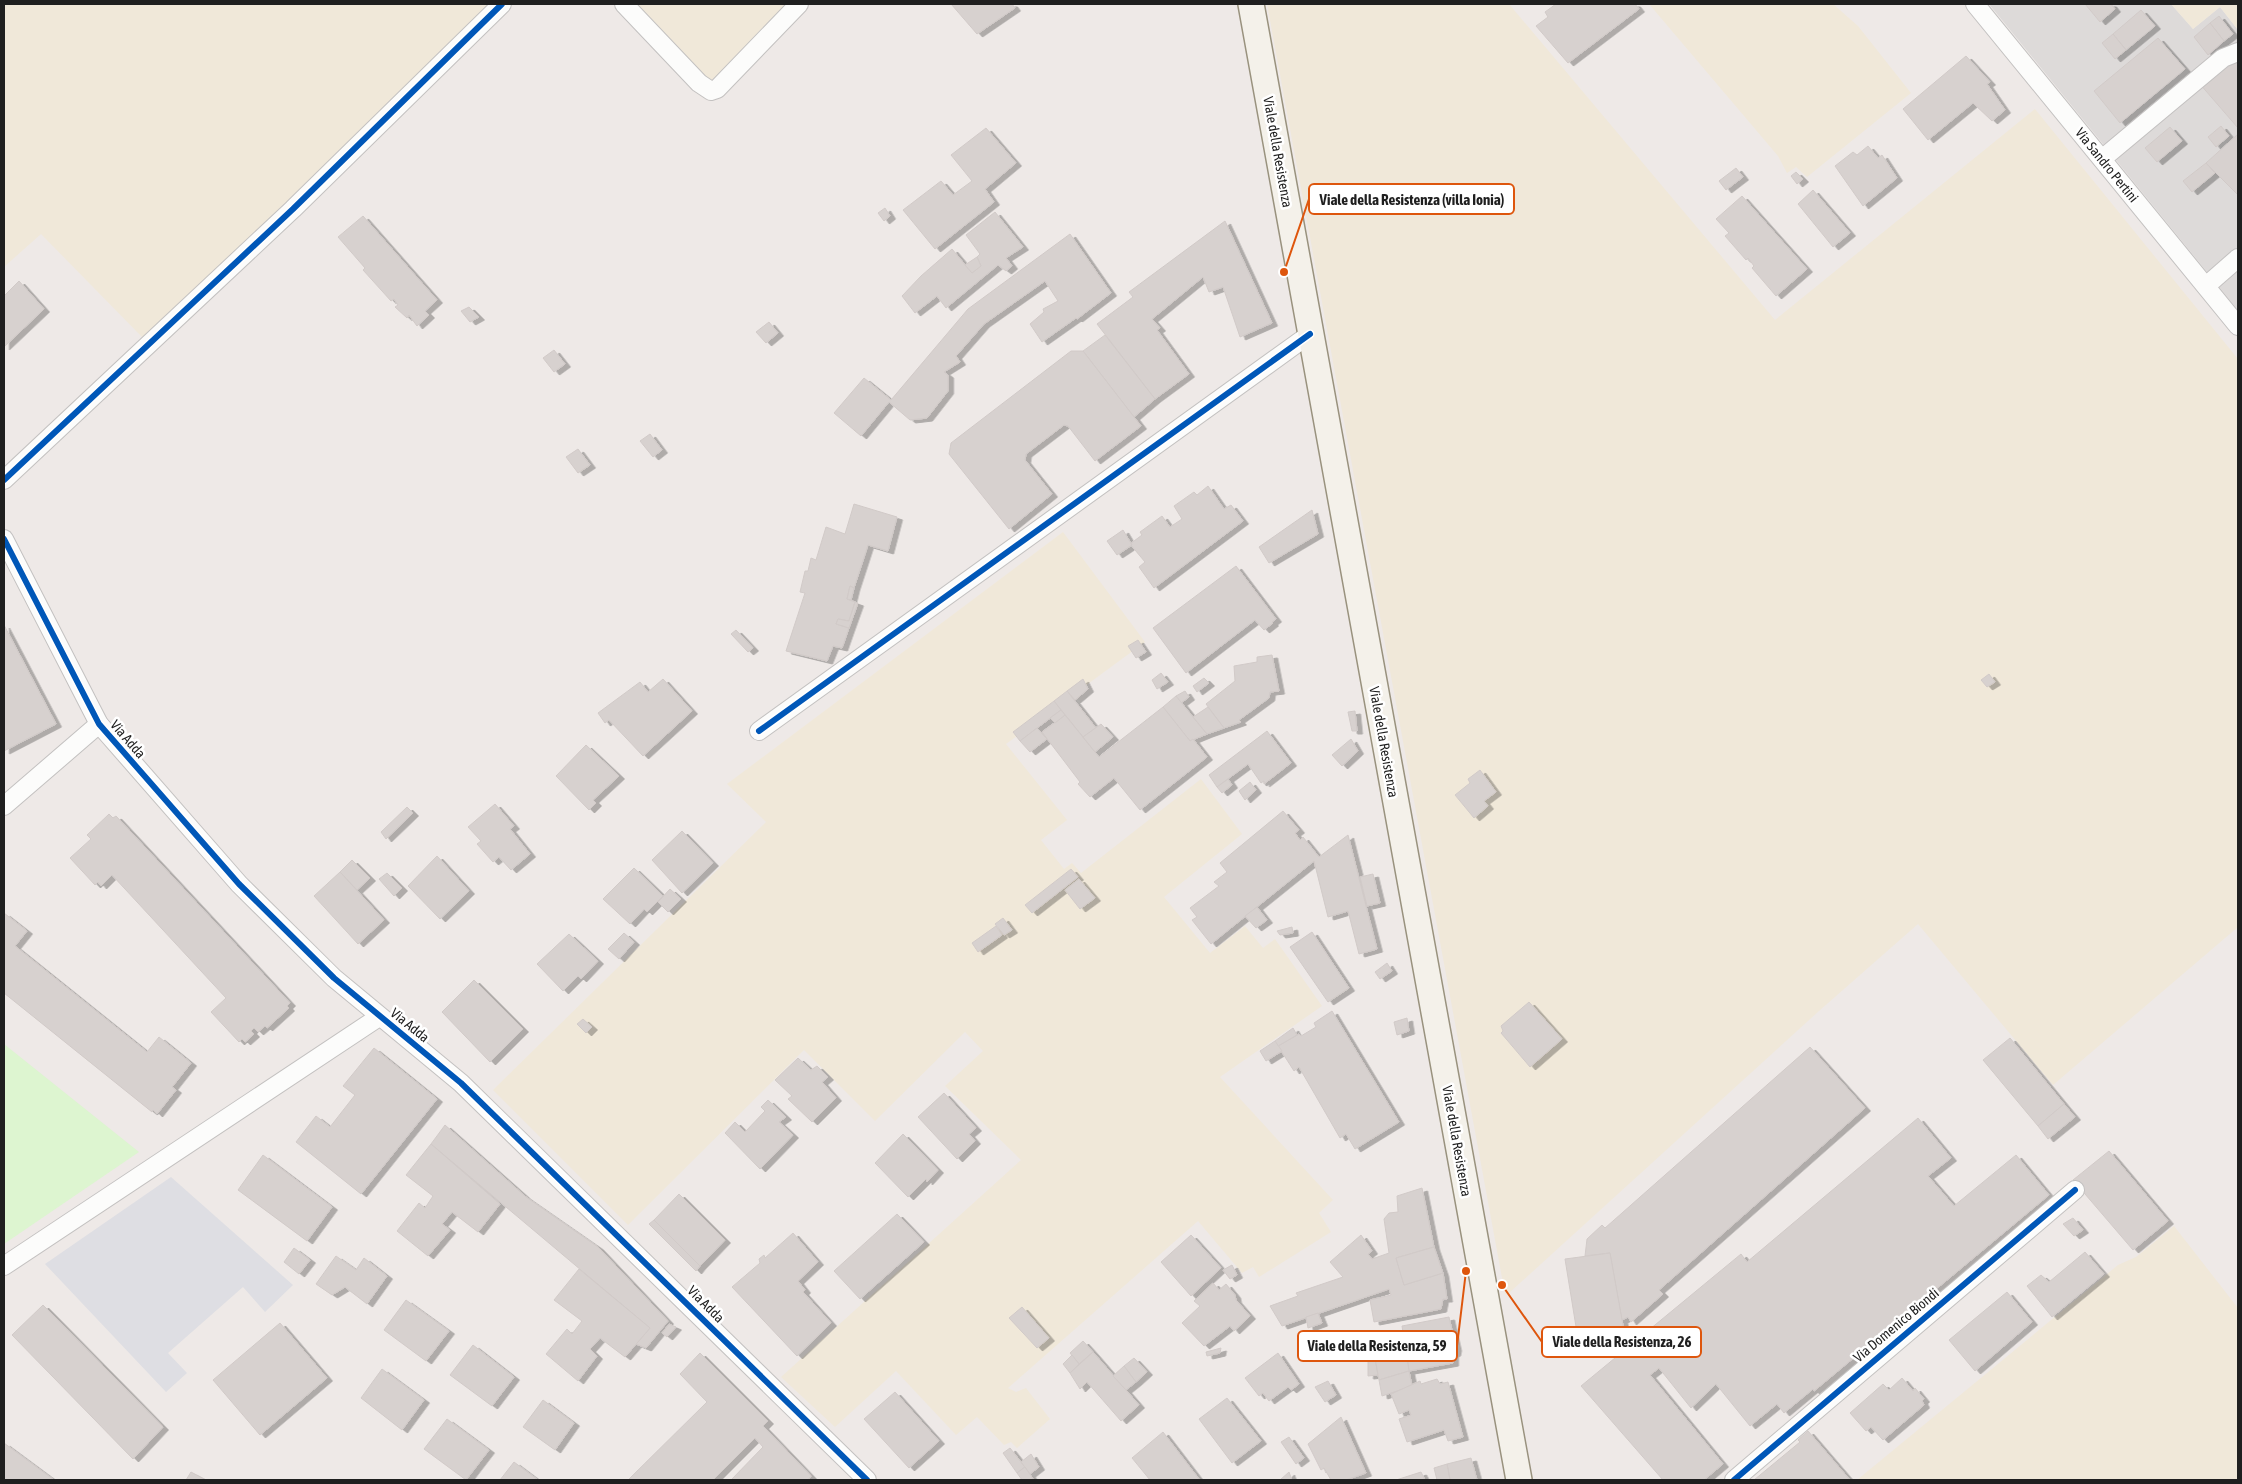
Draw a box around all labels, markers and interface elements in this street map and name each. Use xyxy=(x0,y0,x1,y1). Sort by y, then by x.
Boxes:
street label: Viale della Resistenza xyxy=(1260,95,1296,209)
street label: Via Sandro Pertini xyxy=(2072,124,2142,206)
callout: Viale della Resistenza (villa Ionia) xyxy=(1309,184,1514,214)
text: Viale della Resistenza (villa Ionia) xyxy=(1319,191,1504,208)
street label: Viale della Resistenza xyxy=(1366,685,1402,799)
street label: Via Adda xyxy=(107,717,149,761)
street label: Via Adda xyxy=(387,1005,433,1045)
street label: Viale della Resistenza xyxy=(1439,1084,1475,1198)
street label: Via Adda xyxy=(684,1282,728,1326)
street label: Via Domenico Biondi xyxy=(1850,1285,1942,1365)
callout: Viale della Resistenza, 26 xyxy=(1542,1327,1701,1357)
callout: Viale della Resistenza, 59 xyxy=(1298,1331,1457,1361)
text: Viale della Resistenza, 26 xyxy=(1551,1333,1692,1350)
text: Viale della Resistenza, 59 xyxy=(1306,1337,1447,1354)

